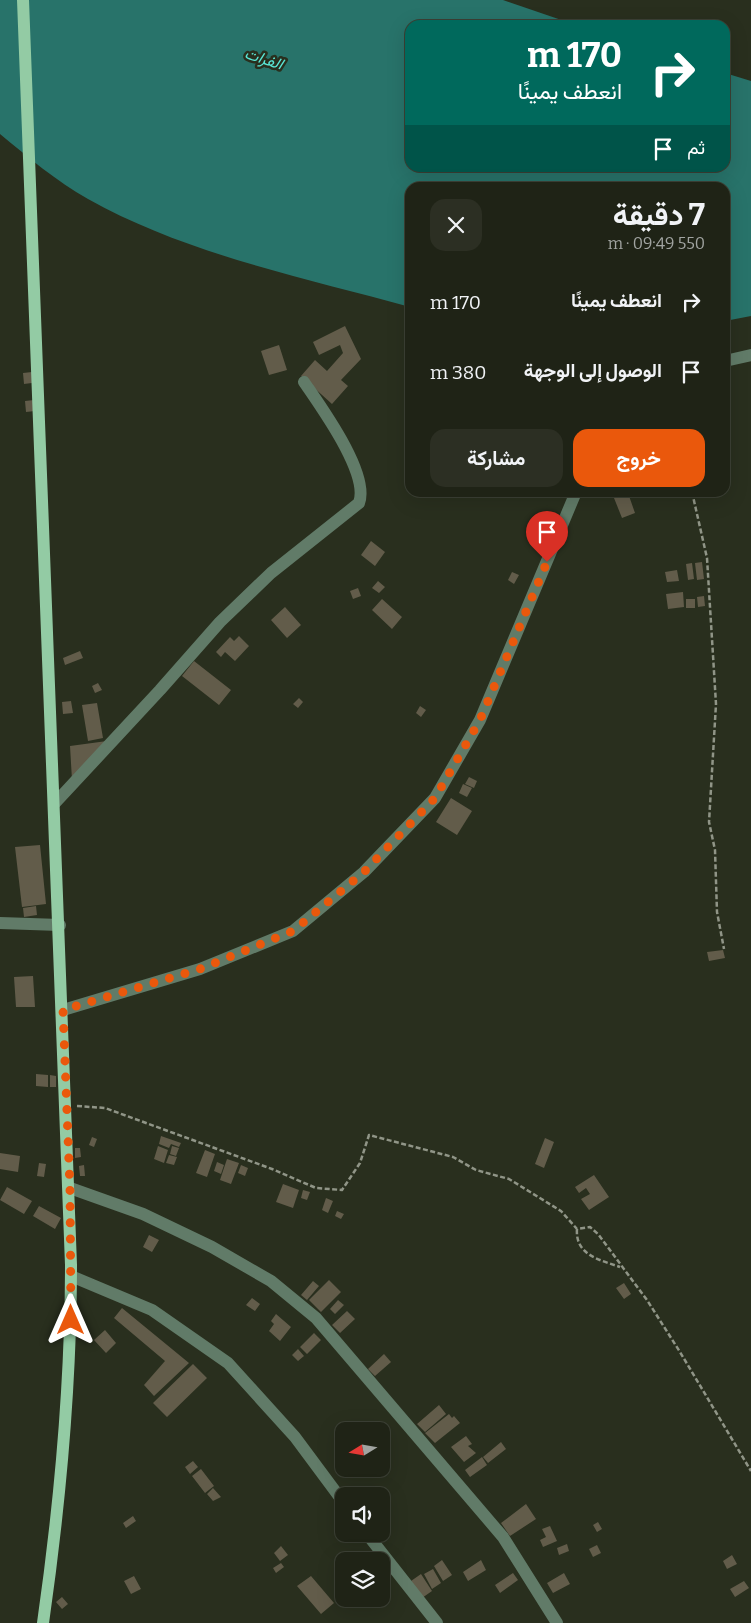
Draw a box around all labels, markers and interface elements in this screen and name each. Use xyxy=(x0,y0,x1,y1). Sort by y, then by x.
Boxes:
text: 170 m xyxy=(527,34,622,76)
icon: right xyxy=(640,40,705,105)
water label: الفرات xyxy=(242,43,288,75)
text: انعطف يمينًا xyxy=(518,78,622,105)
icon: arrive xyxy=(649,135,677,163)
text: ثم xyxy=(687,136,705,159)
text: 7 دقيقة xyxy=(613,197,705,233)
button: close xyxy=(430,199,482,251)
text: 550 m · 09:49 xyxy=(608,234,705,253)
icon: right xyxy=(677,288,705,316)
text: انعطف يمينًا xyxy=(571,289,662,312)
text: 170 m xyxy=(430,291,481,314)
icon: arrive xyxy=(677,358,705,386)
text: الوصول إلى الوجهة xyxy=(524,359,662,382)
text: 380 m xyxy=(430,361,486,384)
button: مشاركة xyxy=(430,429,563,487)
button: خروج xyxy=(573,429,705,487)
pin xyxy=(526,511,568,562)
icon: arrive xyxy=(533,518,561,546)
position arrow xyxy=(44,1293,96,1345)
north arrow xyxy=(335,1422,390,1478)
map controls xyxy=(335,1422,390,1607)
button: sound xyxy=(335,1487,390,1542)
button: layers xyxy=(335,1552,390,1607)

